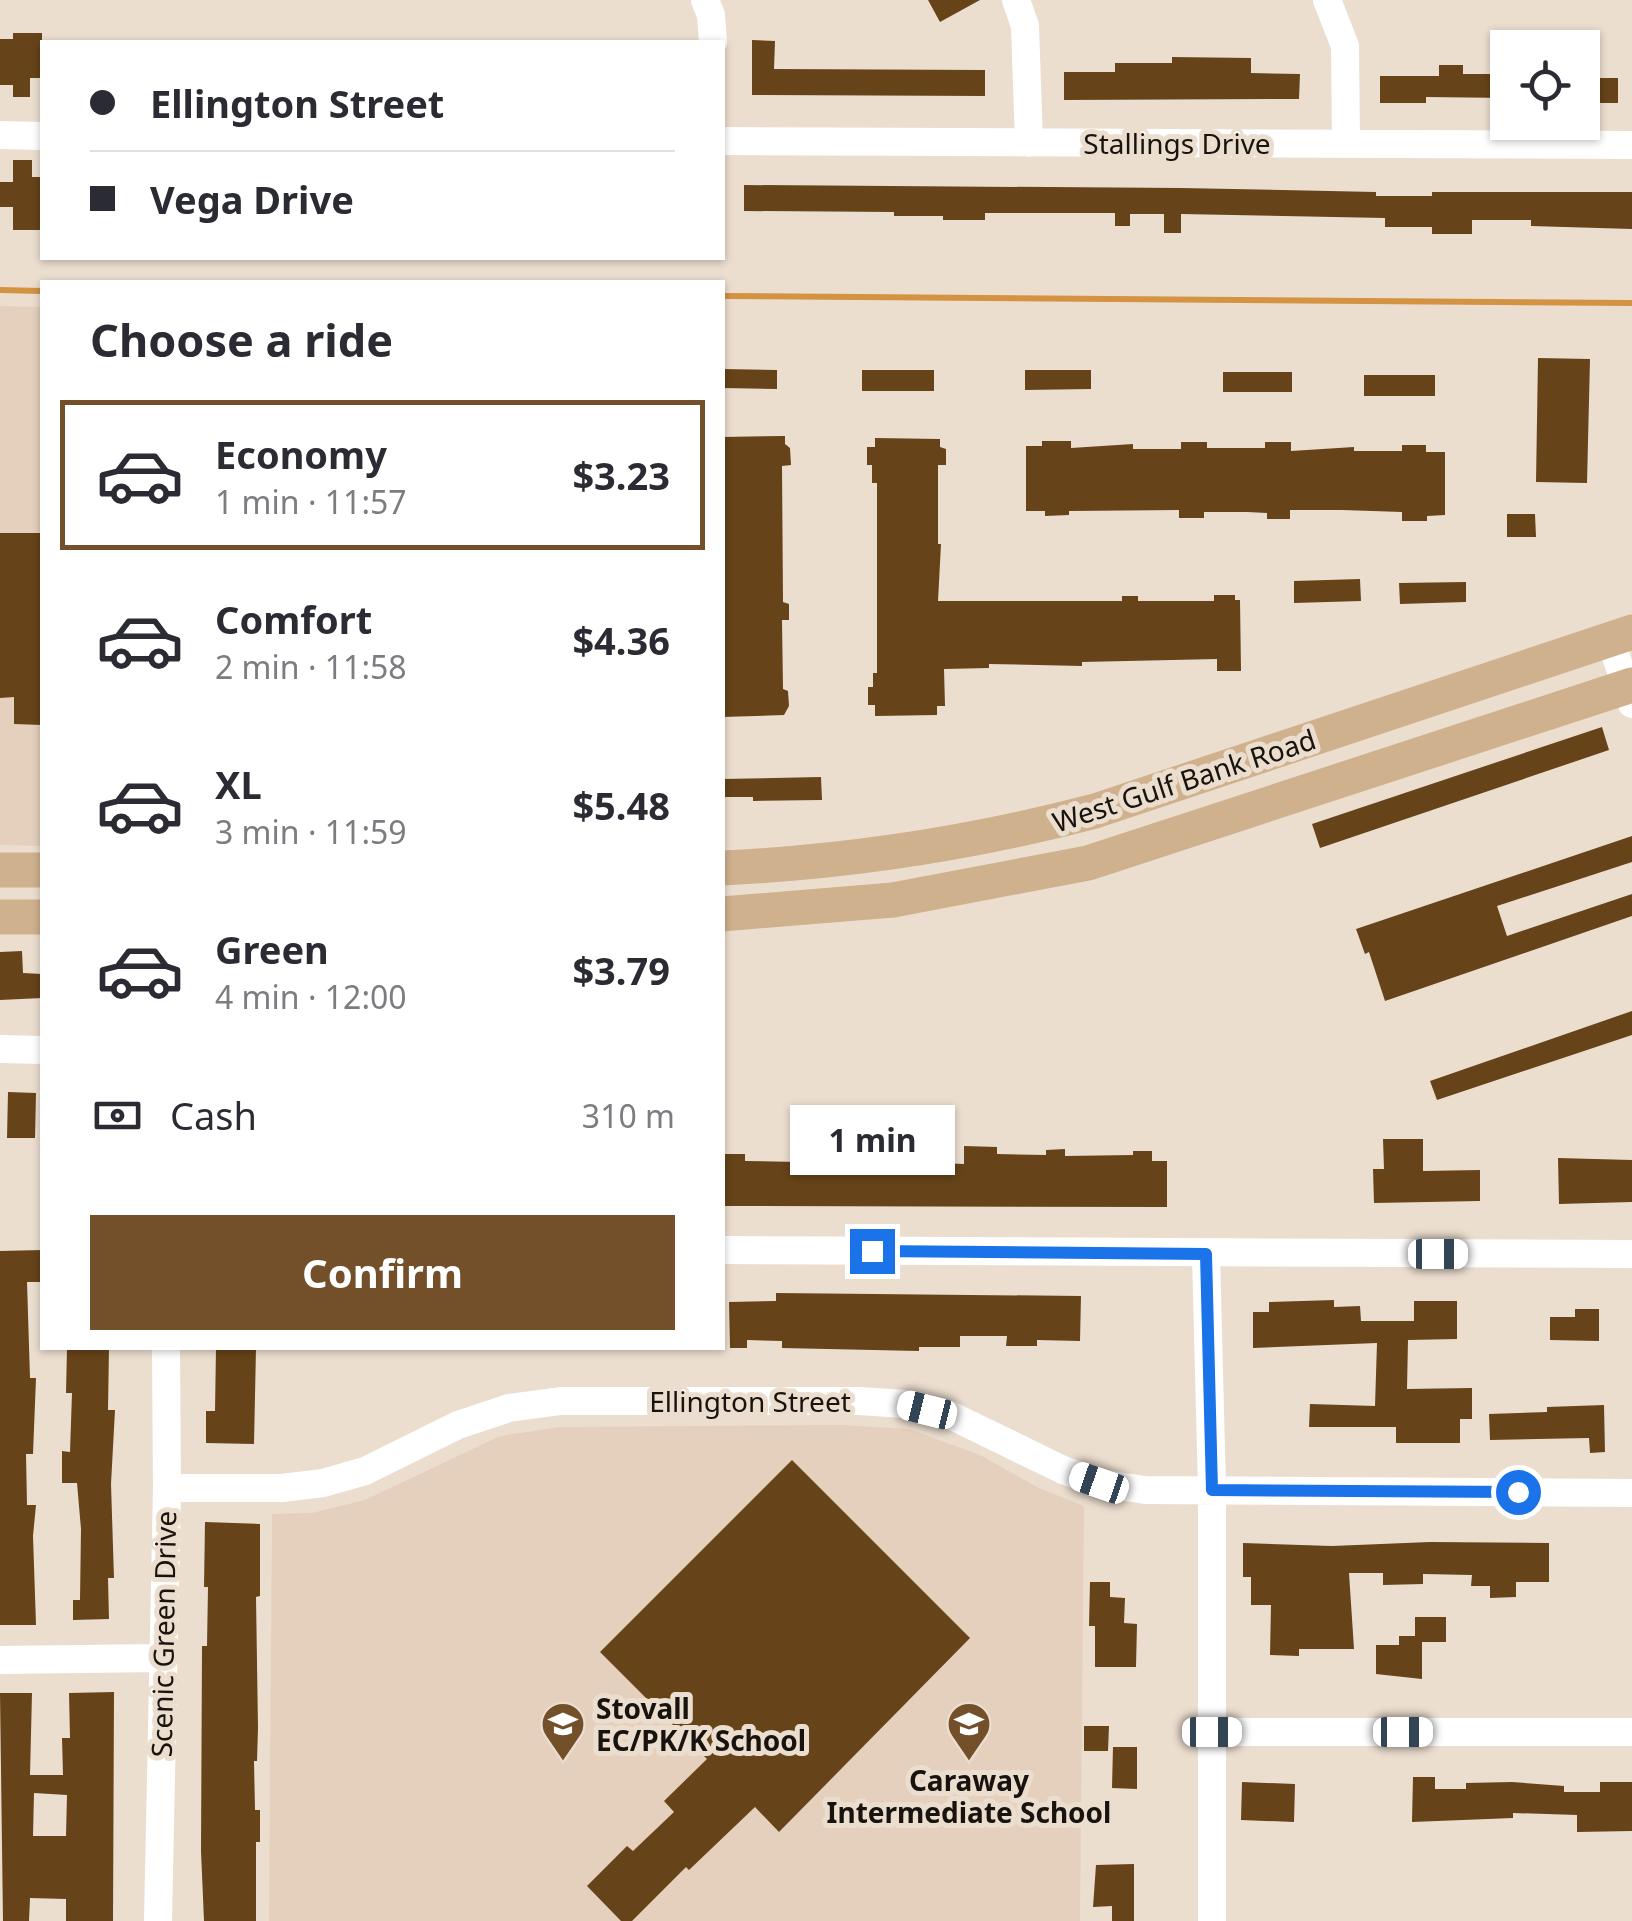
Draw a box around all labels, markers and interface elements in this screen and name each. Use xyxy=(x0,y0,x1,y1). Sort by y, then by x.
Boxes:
map controls xyxy=(1490,30,1600,140)
button: locate xyxy=(1490,30,1600,140)
text: Ellington Street xyxy=(150,77,444,129)
street label: Stallings Drive xyxy=(1083,124,1271,162)
text: Vega Drive xyxy=(150,173,354,225)
text: Choose a ride xyxy=(90,309,393,370)
text: Economy xyxy=(215,428,387,480)
icon: car xyxy=(95,430,185,520)
text: $3.23 xyxy=(572,449,670,501)
text: 1 min · 11:57 xyxy=(215,480,407,523)
text: Comfort xyxy=(215,593,372,645)
icon: car xyxy=(95,595,185,685)
text: $4.36 xyxy=(572,614,670,666)
text: 2 min · 11:58 xyxy=(215,645,407,688)
street label: West Gulf Bank Road xyxy=(1048,719,1320,841)
text: XL xyxy=(215,758,262,810)
icon: car xyxy=(95,760,185,850)
text: $5.48 xyxy=(572,779,670,831)
text: 3 min · 11:59 xyxy=(215,810,407,853)
text: Green xyxy=(215,923,329,975)
icon: car xyxy=(95,925,185,1015)
text: $3.79 xyxy=(572,944,670,996)
text: 4 min · 12:00 xyxy=(215,975,407,1018)
icon: cash xyxy=(90,1088,145,1143)
text: Cash xyxy=(170,1089,257,1141)
text: 310 m xyxy=(582,1094,675,1137)
callout: 1 min xyxy=(790,1106,954,1176)
text: 1 min xyxy=(828,1118,917,1161)
button: Confirm xyxy=(90,1215,675,1330)
route end xyxy=(850,1229,895,1274)
car xyxy=(1408,1239,1468,1269)
street label: Ellington Street xyxy=(649,1382,851,1420)
car xyxy=(894,1388,960,1432)
car xyxy=(1066,1459,1132,1507)
route start xyxy=(1496,1470,1541,1515)
street label: Scenic Green Drive xyxy=(142,1510,184,1758)
place label: Stovall EC/PK/K School xyxy=(596,1689,806,1759)
school or university icon: Stovall EC/PK/K School xyxy=(540,1701,586,1762)
school or university icon: Caraway Intermediate School xyxy=(946,1701,992,1762)
car xyxy=(1182,1717,1242,1747)
car xyxy=(1373,1717,1433,1747)
place label: Caraway Intermediate School xyxy=(827,1761,1111,1831)

